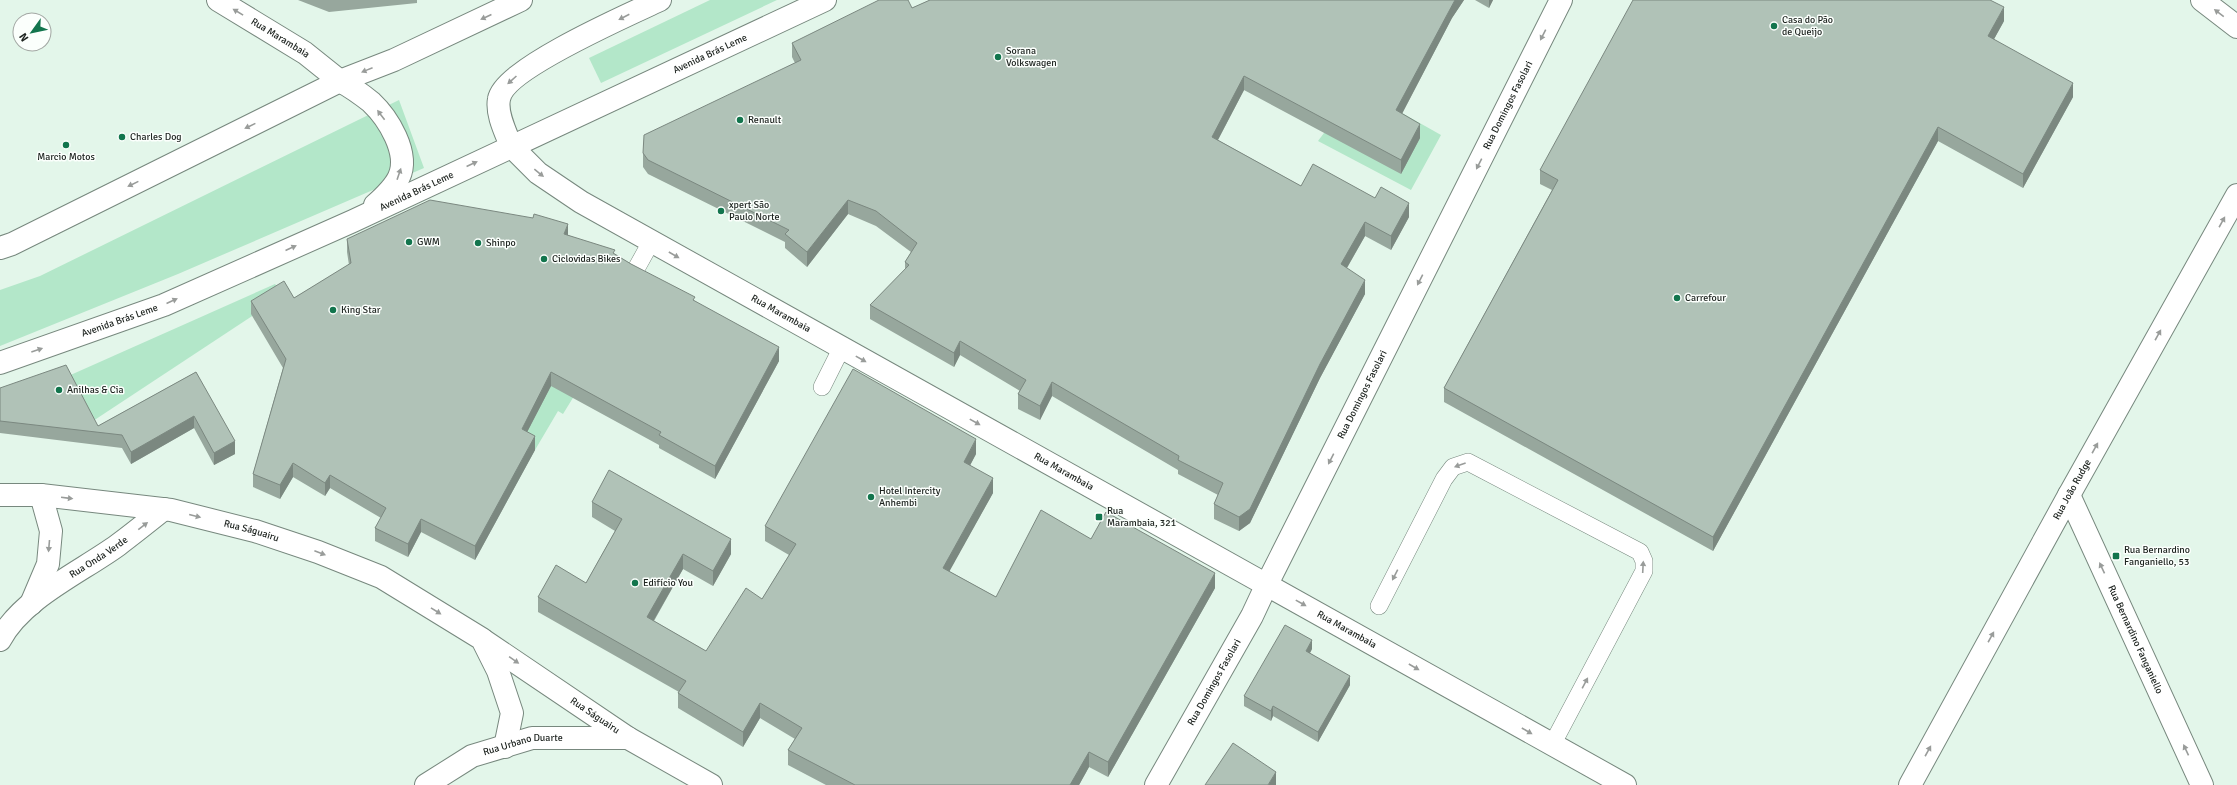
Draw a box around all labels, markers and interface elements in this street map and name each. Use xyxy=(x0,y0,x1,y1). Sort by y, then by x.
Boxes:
one-way arrow xyxy=(232,9,244,16)
one-way arrow xyxy=(2214,9,2225,18)
north arrow xyxy=(12,12,52,52)
one-way arrow xyxy=(480,14,491,20)
one-way arrow xyxy=(619,14,630,20)
place label: Casa do Pão de Queijo xyxy=(1782,14,1833,38)
street label: Rua Marambaia xyxy=(249,16,312,60)
marker: Casa do Pão de Queijo xyxy=(1769,21,1779,31)
one-way arrow xyxy=(1540,29,1546,41)
text: N xyxy=(16,30,32,44)
street label: Avenida Brás Leme xyxy=(671,31,749,76)
place label: Sorana Volkswagen xyxy=(1006,45,1057,69)
marker: Sorana Volkswagen xyxy=(993,52,1003,62)
street label: Rua Domingos Fasolari xyxy=(1481,59,1535,152)
one-way arrow xyxy=(361,68,373,74)
one-way arrow xyxy=(506,76,517,85)
one-way arrow xyxy=(377,110,385,120)
place label: Renault xyxy=(748,114,782,126)
marker: Renault xyxy=(735,115,745,125)
one-way arrow xyxy=(244,123,256,129)
place label: Charles Dog xyxy=(130,131,182,143)
marker: Charles Dog xyxy=(117,132,127,142)
marker: Marcio Motos xyxy=(61,140,71,150)
place label: Marcio Motos xyxy=(37,151,95,163)
one-way arrow xyxy=(1476,158,1482,169)
one-way arrow xyxy=(467,161,478,167)
one-way arrow xyxy=(396,168,402,180)
street label: Avenida Brás Leme xyxy=(378,169,456,214)
one-way arrow xyxy=(534,169,545,177)
one-way arrow xyxy=(128,181,139,187)
place label: xpert São Paulo Norte xyxy=(729,199,780,223)
marker: xpert São Paulo Norte xyxy=(716,206,726,216)
one-way arrow xyxy=(2219,216,2226,228)
place label: GWM xyxy=(417,236,440,248)
marker: GWM xyxy=(404,237,414,247)
place label: Shinpo xyxy=(486,237,516,249)
marker: Shinpo xyxy=(473,238,483,248)
one-way arrow xyxy=(285,245,296,251)
one-way arrow xyxy=(668,252,680,259)
place label: Ciclovidas Bikes xyxy=(552,253,621,265)
marker: Ciclovidas Bikes xyxy=(539,254,549,264)
one-way arrow xyxy=(1417,274,1424,285)
street label: Rua Marambaia xyxy=(749,292,813,335)
place label: Carrefour xyxy=(1685,292,1726,304)
marker: Carrefour xyxy=(1672,293,1682,303)
one-way arrow xyxy=(167,298,178,304)
street label: Avenida Brás Leme xyxy=(80,302,160,340)
place label: King Star xyxy=(341,304,381,316)
marker: King Star xyxy=(328,305,338,315)
one-way arrow xyxy=(2155,329,2162,341)
one-way arrow xyxy=(31,347,43,353)
street label: Rua Domingos Fasolari xyxy=(1335,348,1390,441)
one-way arrow xyxy=(855,356,867,363)
place label: Anilhas & Cia xyxy=(67,384,124,396)
marker: Anilhas & Cia xyxy=(54,385,64,395)
one-way arrow xyxy=(969,418,981,425)
one-way arrow xyxy=(2091,443,2098,454)
street label: Rua Marambaia xyxy=(1032,450,1096,493)
one-way arrow xyxy=(1328,453,1334,464)
street label: Rua João Rudge xyxy=(2051,457,2094,522)
one-way arrow xyxy=(1454,462,1466,468)
place label: Hotel Intercity Anhembi xyxy=(879,485,941,509)
marker: Hotel Intercity Anhembi xyxy=(866,492,876,502)
one-way arrow xyxy=(61,494,73,501)
place label: Rua Marambaia, 321 xyxy=(1107,505,1176,529)
marker: Rua Marambaia, 321 xyxy=(1094,512,1104,522)
one-way arrow xyxy=(190,513,202,519)
street label: Rua Ságuairu xyxy=(223,517,281,545)
one-way arrow xyxy=(137,521,148,530)
street label: Rua Onda Verde xyxy=(67,534,130,581)
one-way arrow xyxy=(46,540,53,552)
place label: Rua Bernardino Fanganiello, 53 xyxy=(2124,544,2190,568)
one-way arrow xyxy=(314,550,326,556)
marker: Rua Bernardino Fanganiello, 53 xyxy=(2111,551,2121,561)
one-way arrow xyxy=(1639,561,1646,573)
one-way arrow xyxy=(2099,562,2105,573)
one-way arrow xyxy=(1392,569,1398,580)
place label: Edifício You xyxy=(643,577,693,589)
marker: Edifício You xyxy=(630,578,640,588)
street label: Rua Bernardino Fanganiello xyxy=(2105,583,2165,696)
one-way arrow xyxy=(1295,600,1307,607)
one-way arrow xyxy=(431,607,441,615)
street label: Rua Marambaia xyxy=(1315,608,1379,651)
one-way arrow xyxy=(1987,631,1994,643)
street label: Rua Domingos Fasolari xyxy=(1185,637,1244,728)
one-way arrow xyxy=(509,656,520,664)
one-way arrow xyxy=(1408,664,1420,671)
one-way arrow xyxy=(1582,677,1589,689)
street label: Rua Ságuairu xyxy=(568,695,622,736)
one-way arrow xyxy=(1522,728,1533,735)
street label: Rua Urbano Duarte xyxy=(482,732,563,758)
one-way arrow xyxy=(2182,743,2188,755)
one-way arrow xyxy=(1925,745,1932,757)

